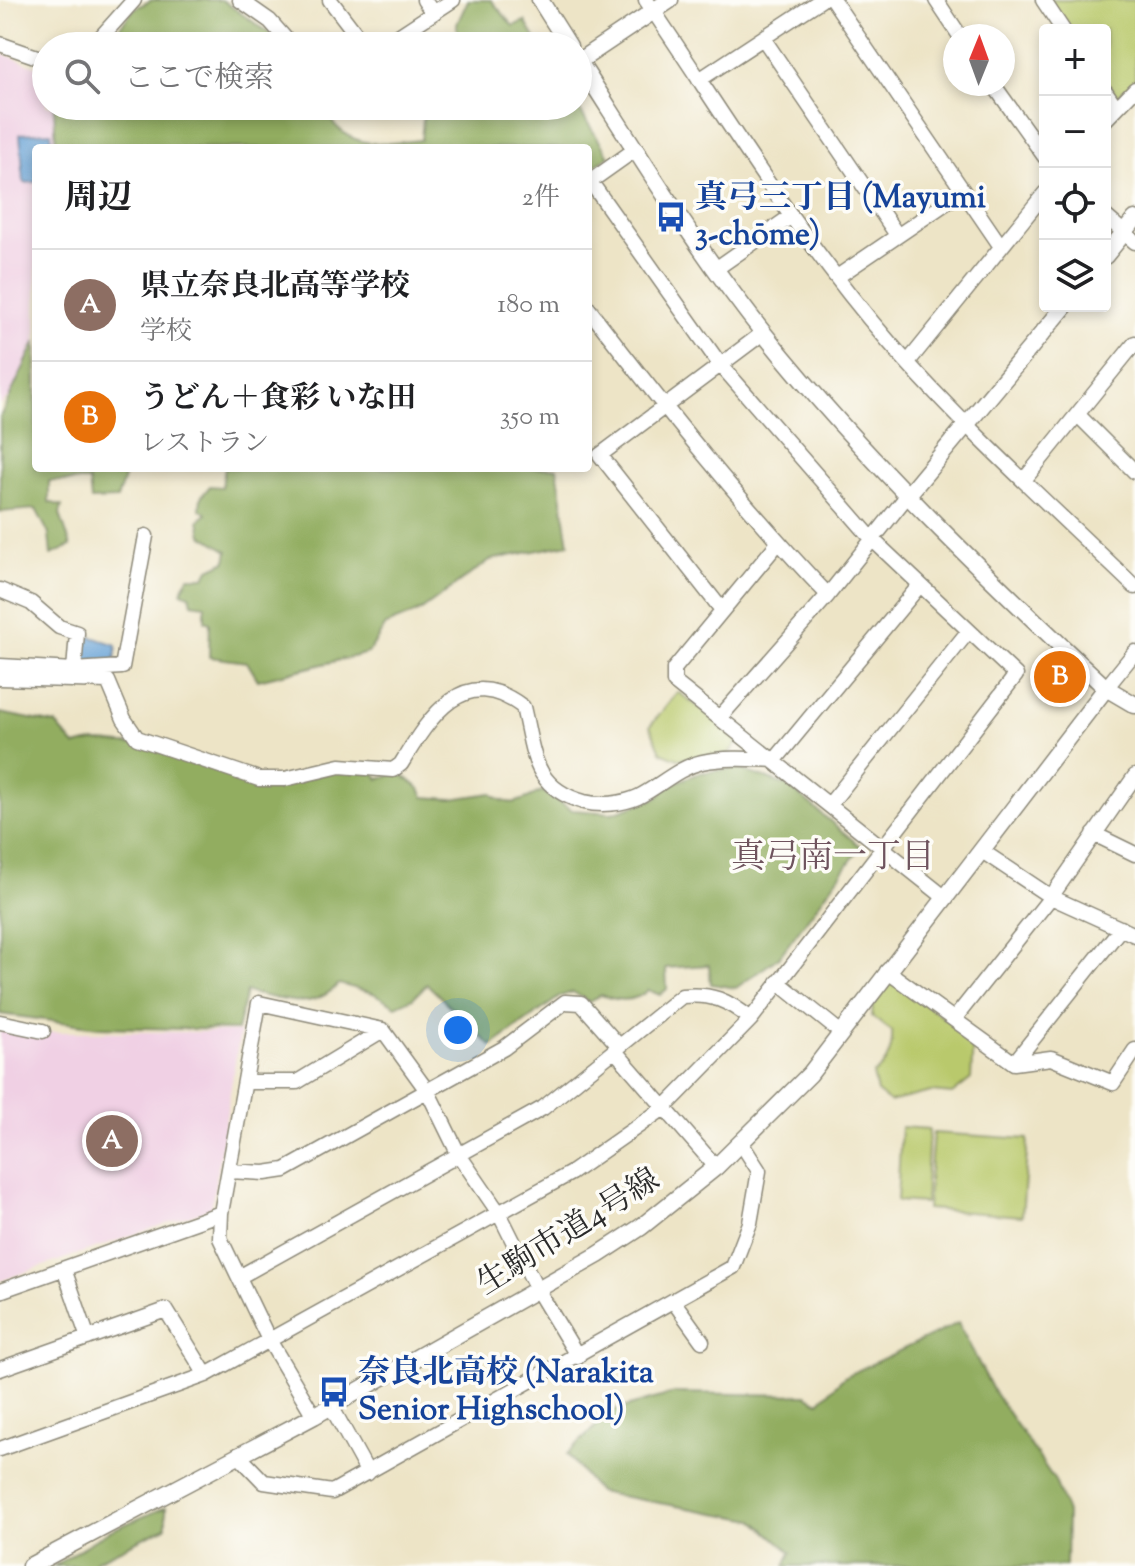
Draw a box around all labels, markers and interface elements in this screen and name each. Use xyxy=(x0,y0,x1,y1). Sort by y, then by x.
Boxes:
north arrow xyxy=(943,24,1015,96)
map controls xyxy=(1039,24,1111,312)
button: + xyxy=(1039,24,1111,96)
search box xyxy=(32,32,592,120)
icon: search xyxy=(60,54,104,98)
text: ここで検索 xyxy=(124,58,274,101)
button: − xyxy=(1039,96,1111,168)
button: locate xyxy=(1039,168,1111,240)
text: 周辺 xyxy=(64,175,132,224)
place label: 真弓三丁目 (Mayumi 3-chōme) xyxy=(695,176,986,259)
text: 2件 xyxy=(522,180,560,217)
bus stop icon: 真弓三丁目 (Mayumi 3-chōme) xyxy=(654,200,688,234)
button: layers xyxy=(1039,240,1111,312)
text: 県立奈良北高等学校 xyxy=(140,266,410,309)
text: A xyxy=(79,287,101,324)
text: 180 m xyxy=(497,287,560,324)
text: 学校 xyxy=(140,314,192,351)
text: うどん＋食彩 いな田 xyxy=(140,378,416,421)
text: B xyxy=(82,399,98,436)
text: 350 m xyxy=(500,399,560,436)
text: レストラン xyxy=(140,426,269,463)
pin: B xyxy=(1034,647,1086,707)
district label: 真弓南一丁目 xyxy=(731,834,935,883)
your location xyxy=(438,1010,478,1050)
pin: A xyxy=(86,1111,138,1171)
street label: 生駒市道4号線 xyxy=(469,1158,669,1308)
place label: 奈良北高校 (Narakita Senior Highschool) xyxy=(358,1351,654,1434)
bus stop icon: 奈良北高校 (Narakita Senior Highschool) xyxy=(317,1375,351,1409)

